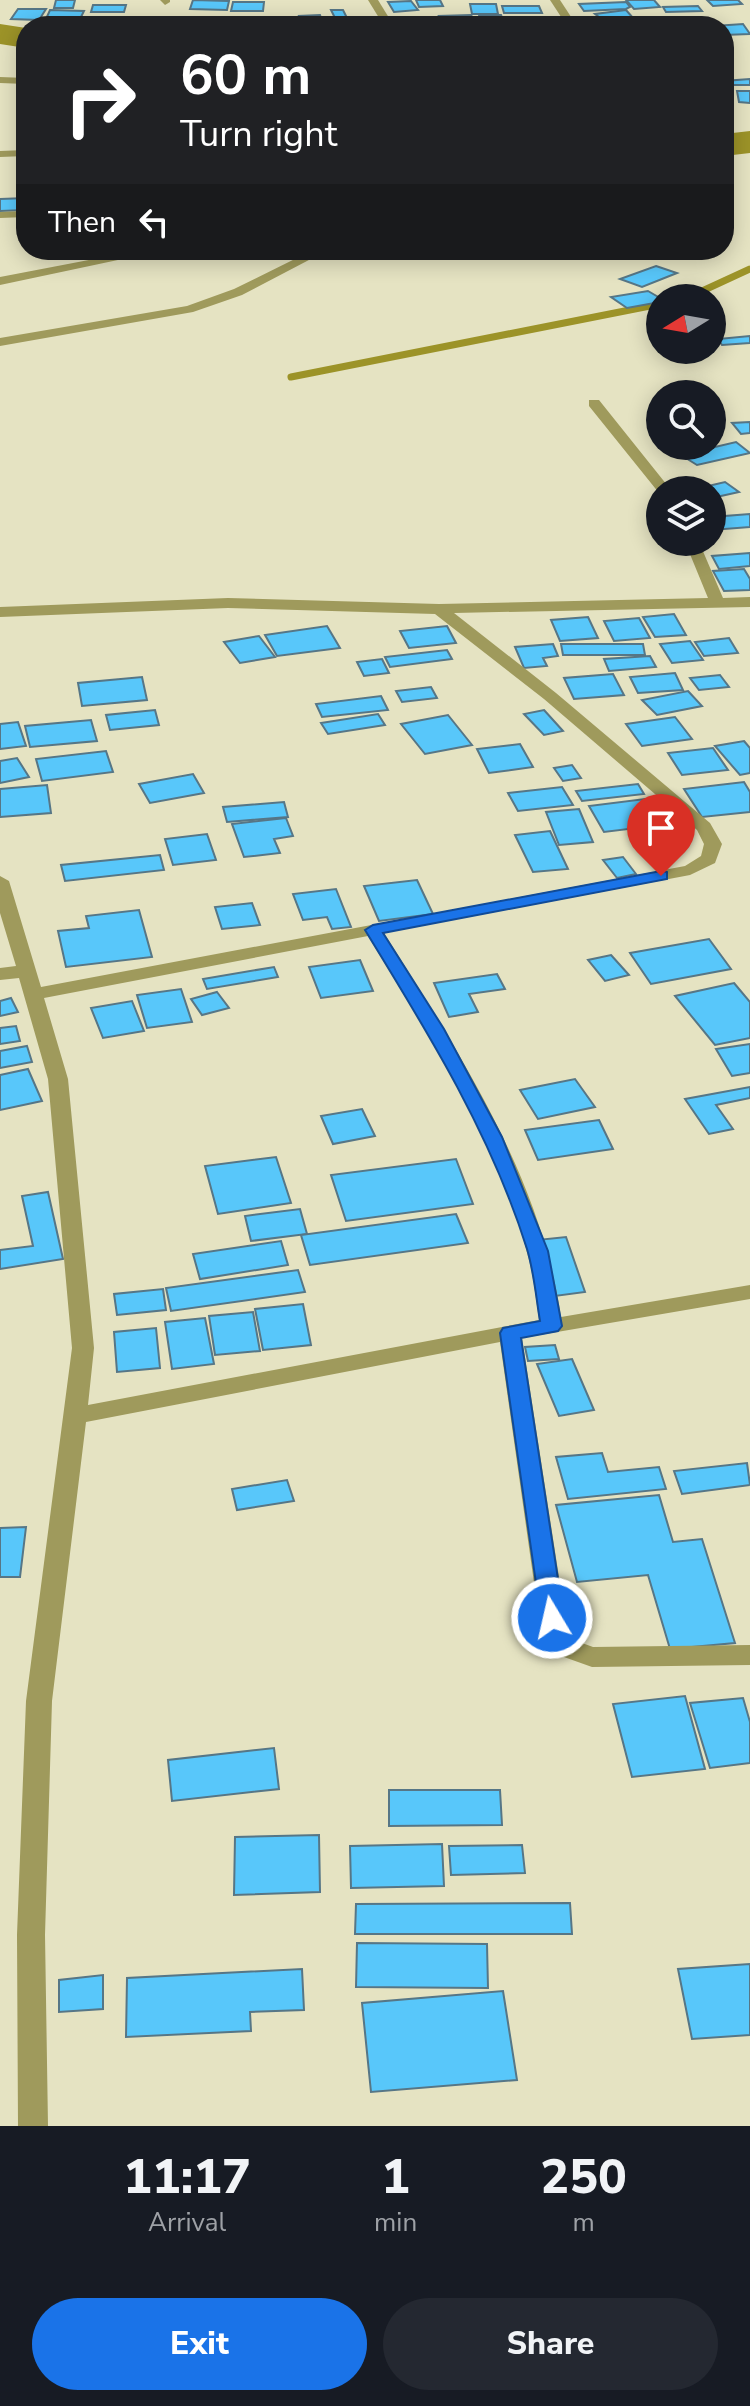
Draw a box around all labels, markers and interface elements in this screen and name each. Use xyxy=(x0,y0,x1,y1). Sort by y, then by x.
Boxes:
text: 60 m xyxy=(180,37,311,114)
icon: right xyxy=(48,48,152,152)
text: Turn right xyxy=(180,110,337,159)
icon: left xyxy=(132,200,176,244)
text: Then xyxy=(48,202,116,243)
north arrow xyxy=(646,284,726,364)
map controls xyxy=(646,284,726,556)
button: search xyxy=(646,380,726,460)
button: layers xyxy=(646,476,726,556)
pin xyxy=(627,794,695,876)
icon: arrive xyxy=(639,806,683,850)
position arrow xyxy=(510,1576,594,1660)
text: 11:17 xyxy=(123,2144,251,2210)
text: 1 xyxy=(381,2144,410,2210)
text: 250 xyxy=(540,2144,627,2210)
text: Arrival xyxy=(148,2205,226,2240)
text: min xyxy=(374,2205,417,2240)
text: m xyxy=(572,2205,595,2240)
button: Exit xyxy=(32,2298,367,2390)
button: Share xyxy=(383,2298,718,2390)

